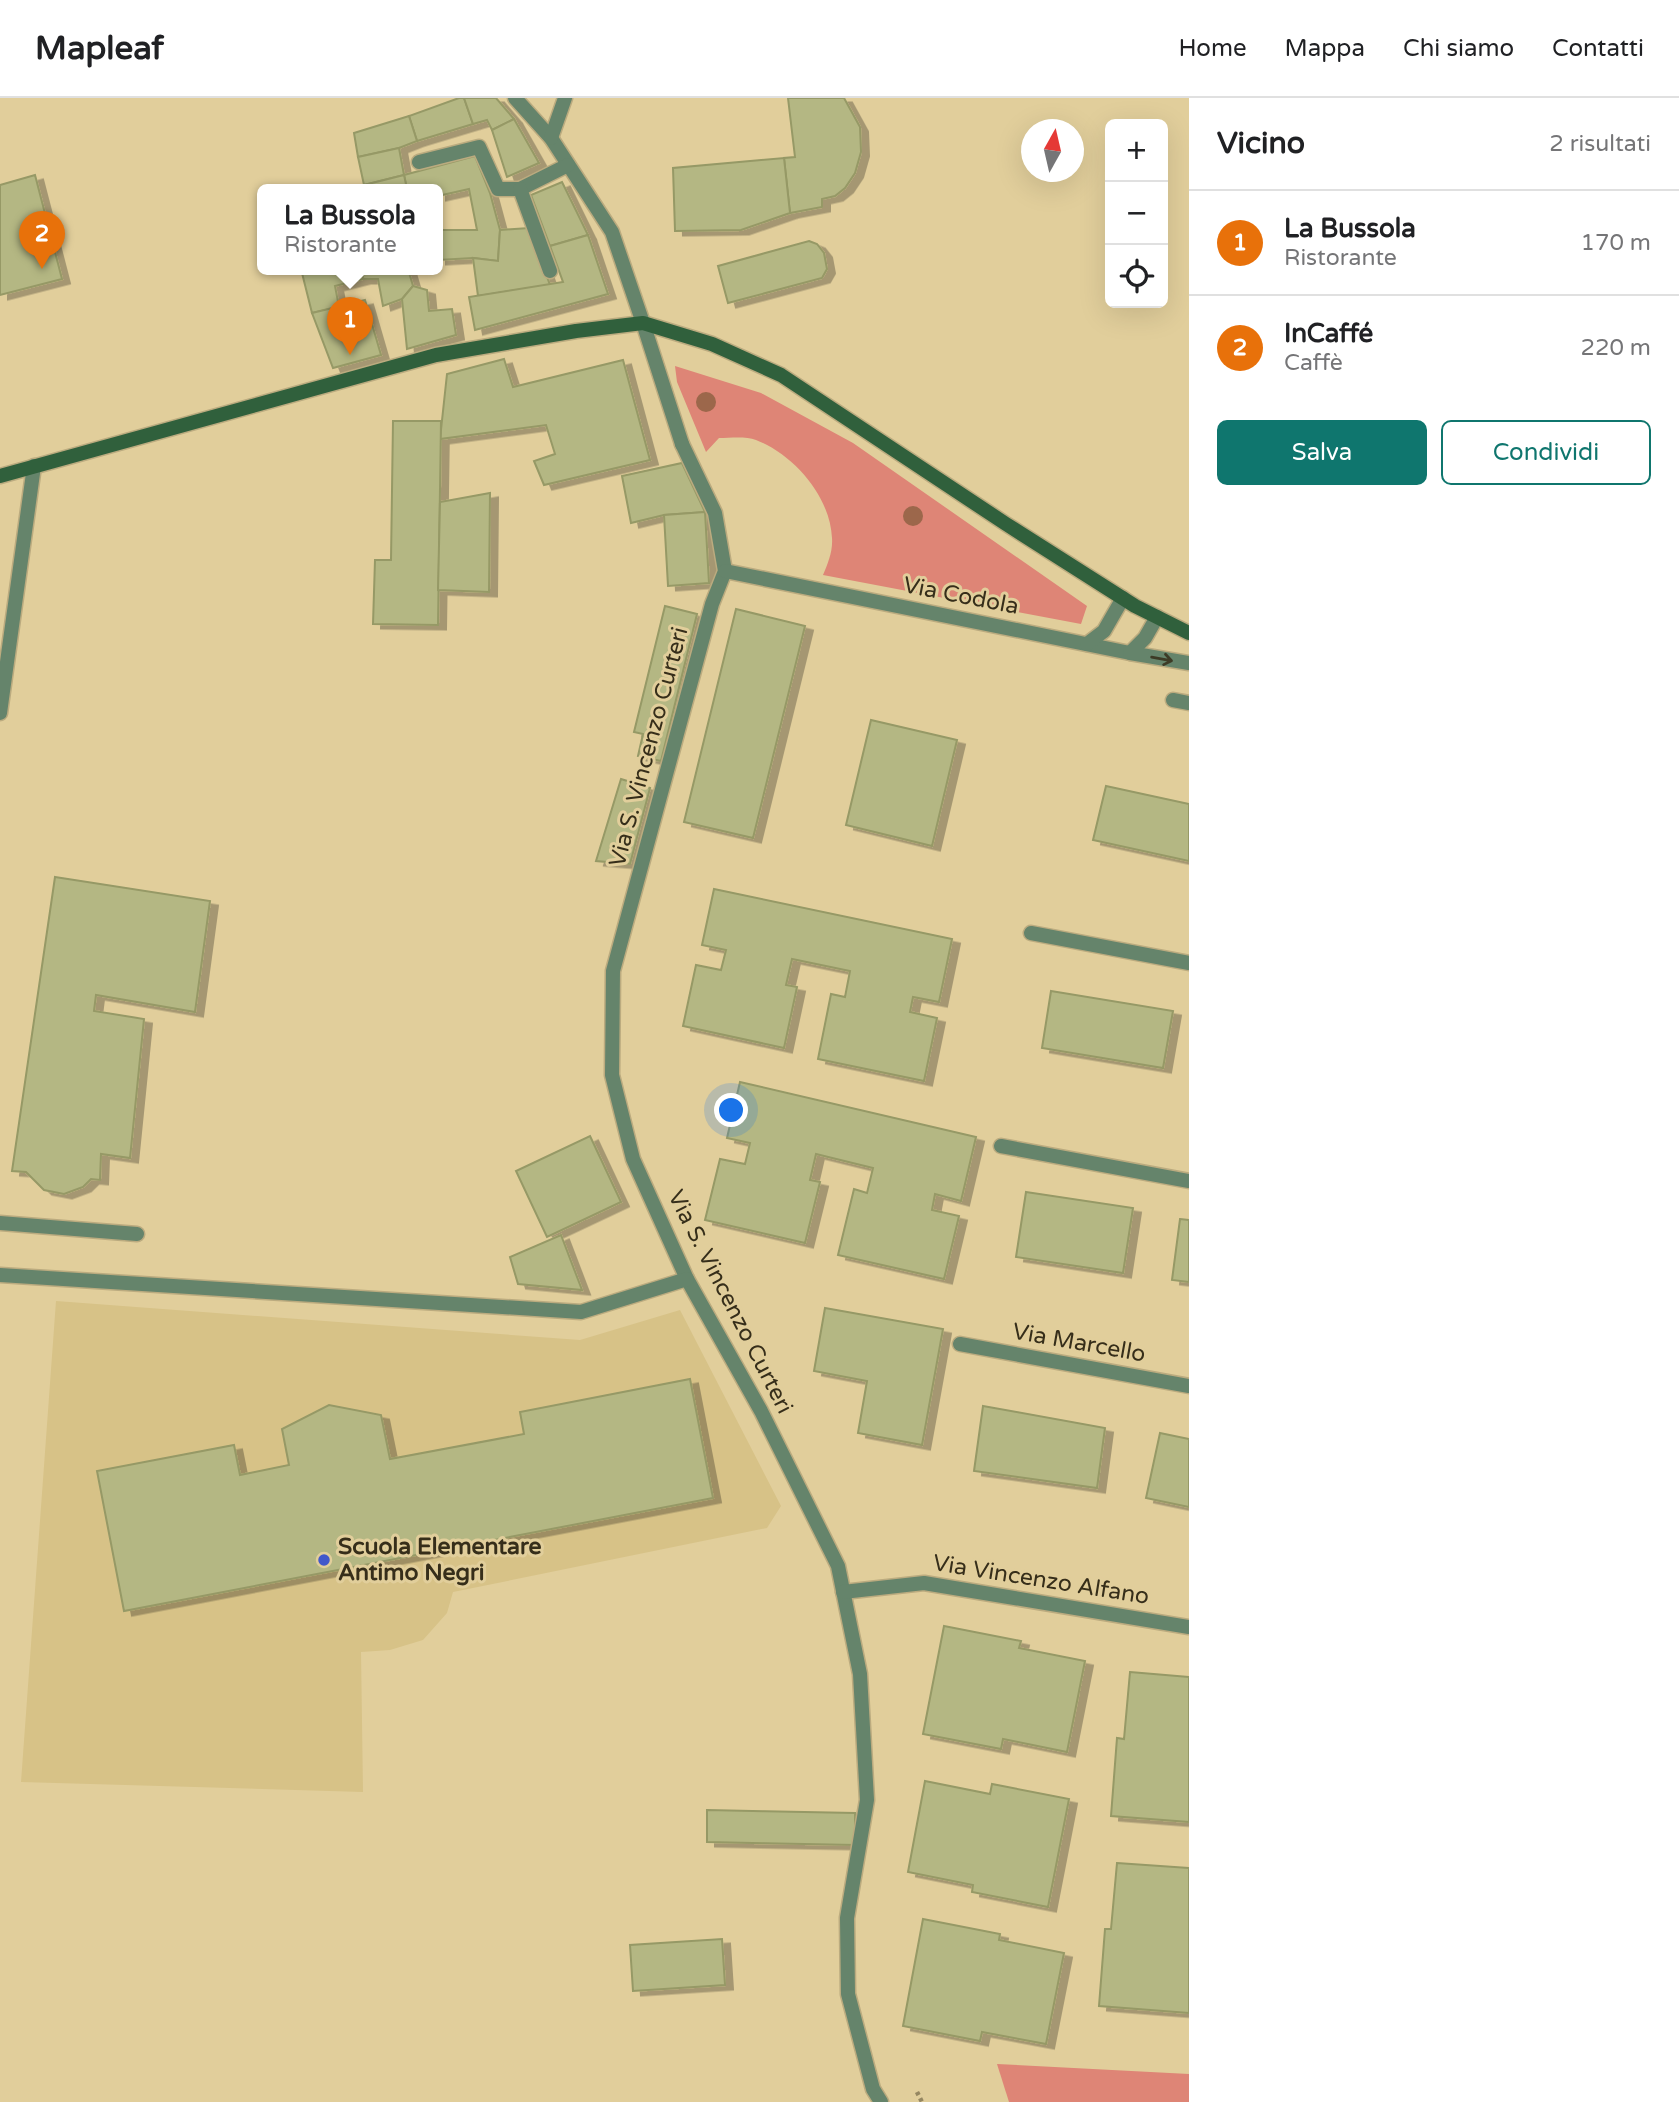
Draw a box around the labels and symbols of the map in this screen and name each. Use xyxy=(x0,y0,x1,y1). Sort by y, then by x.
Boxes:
north arrow xyxy=(1021,119,1084,182)
pin: 2 xyxy=(19,211,65,269)
pin: 1 xyxy=(327,297,373,355)
street label: Via Codola xyxy=(901,571,1021,621)
street label: Via S. Vincenzo Curteri xyxy=(603,624,695,870)
one-way arrow xyxy=(1150,653,1173,666)
your location xyxy=(714,1093,748,1127)
street label: Via S. Vincenzo Curteri xyxy=(661,1185,799,1419)
street label: Via Marcello xyxy=(1010,1318,1148,1368)
place label: Scuola Elementare Antimo Negri xyxy=(338,1533,542,1587)
street label: Via Vincenzo Alfano xyxy=(931,1549,1151,1611)
marker: Scuola Elementare Antimo Negri xyxy=(316,1552,332,1568)

